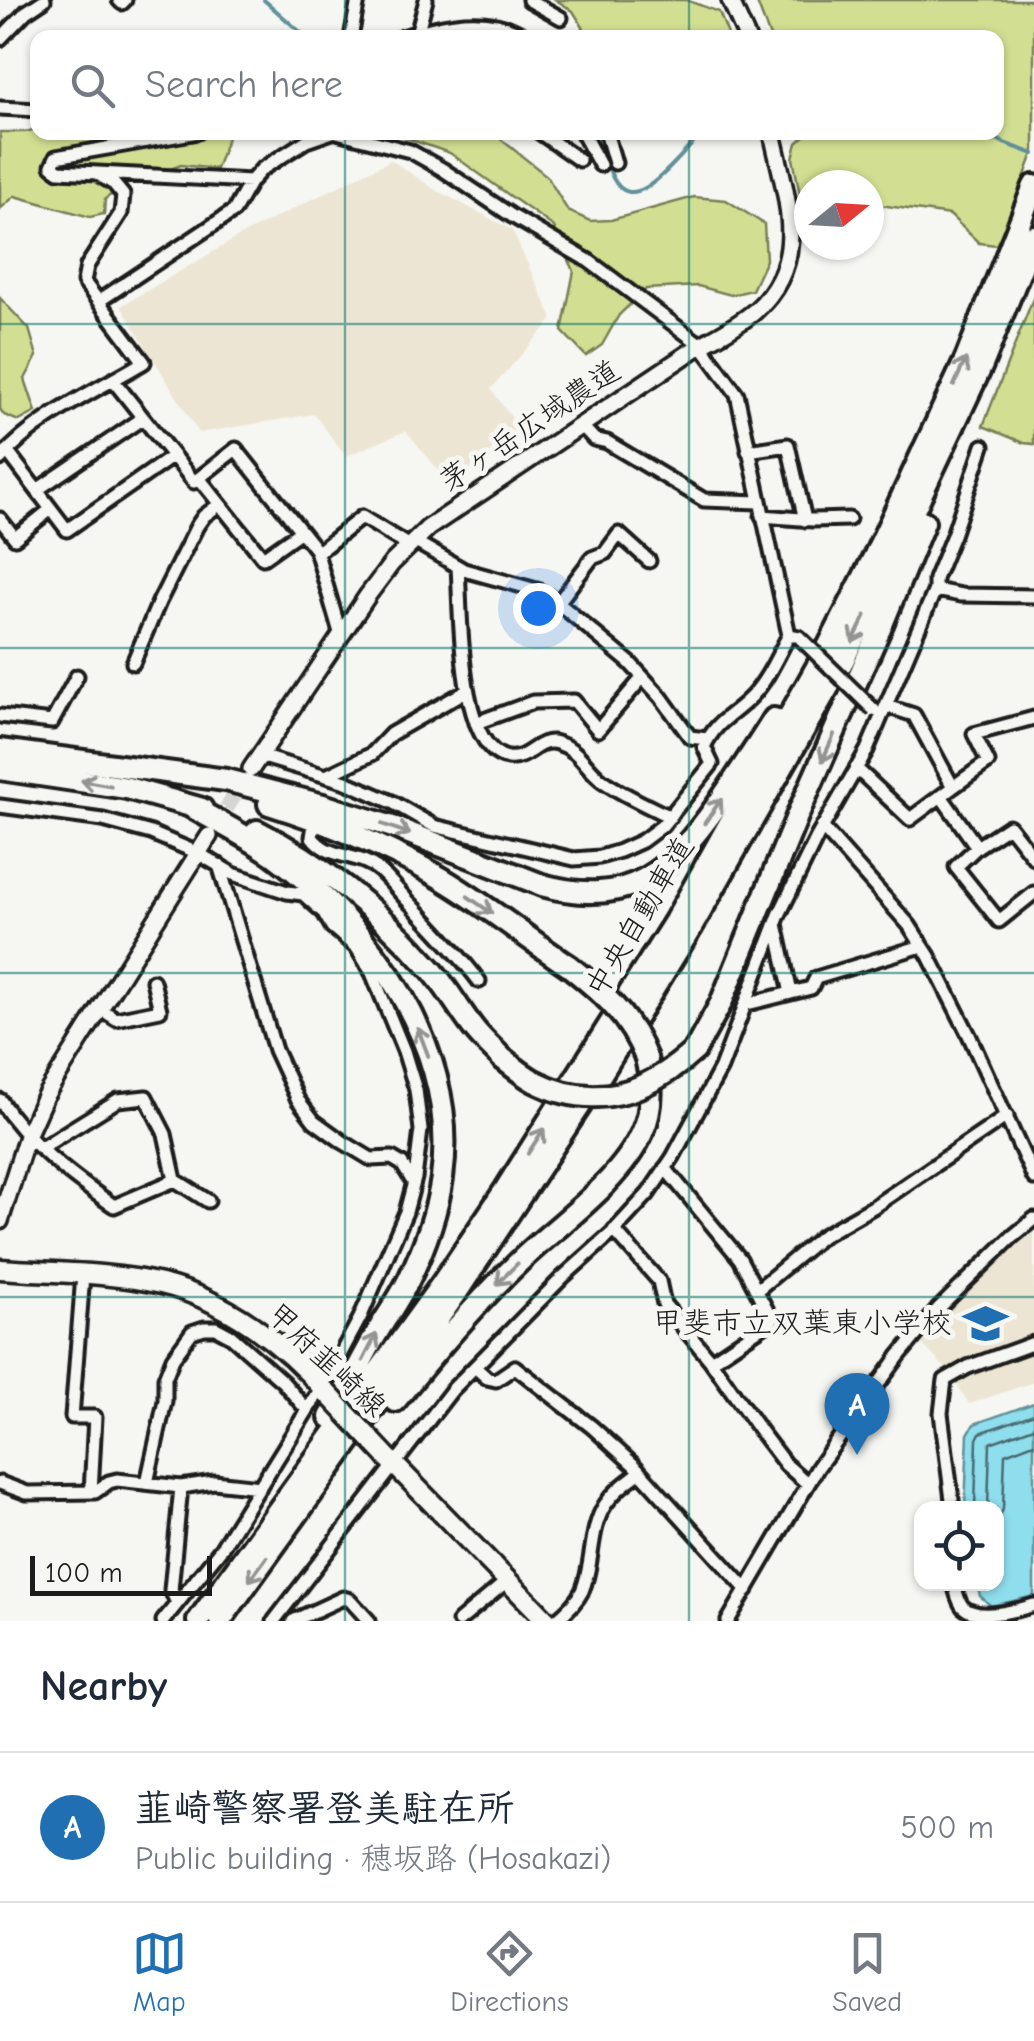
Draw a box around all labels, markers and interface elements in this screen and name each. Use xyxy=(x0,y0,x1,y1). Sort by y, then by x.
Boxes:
search box xyxy=(30,30,1004,140)
icon: search xyxy=(65,58,120,113)
text: Search here xyxy=(145,63,343,107)
north arrow xyxy=(794,170,884,260)
street label: 茅ヶ岳広域農道 xyxy=(433,353,627,499)
one-way arrow xyxy=(952,357,970,388)
your location xyxy=(513,583,564,634)
one-way arrow xyxy=(848,613,867,643)
one-way arrow xyxy=(818,732,836,763)
one-way arrow xyxy=(80,773,113,792)
one-way arrow xyxy=(702,798,723,825)
one-way arrow xyxy=(380,821,412,839)
street label: 中央自動車道 xyxy=(579,831,701,1003)
one-way arrow xyxy=(466,894,493,915)
one-way arrow xyxy=(413,1027,431,1058)
one-way arrow xyxy=(526,1127,547,1155)
one-way arrow xyxy=(496,1261,520,1285)
street label: 甲府韮崎線 xyxy=(259,1296,393,1424)
school or university icon: 甲斐市立双葉東小学校 xyxy=(961,1299,1009,1347)
place label: 甲斐市立双葉東小学校 xyxy=(652,1306,952,1341)
one-way arrow xyxy=(360,1333,380,1363)
pin: A xyxy=(824,1372,890,1455)
map controls xyxy=(914,1501,1004,1591)
button: locate xyxy=(914,1501,1004,1591)
scale bar xyxy=(30,1551,212,1596)
one-way arrow xyxy=(248,1555,269,1582)
text: 100 m xyxy=(45,1557,123,1589)
text: Nearby xyxy=(40,1662,167,1711)
text: 韮崎警察署登美駐在所 xyxy=(135,1787,515,1831)
text: A xyxy=(64,1809,81,1846)
text: 500 m xyxy=(901,1809,994,1846)
text: Public building · 穂坂路 (Hosakazi) xyxy=(135,1840,611,1877)
tab: Map xyxy=(132,1926,187,2018)
tab: Directions xyxy=(450,1926,569,2018)
tab: Saved xyxy=(832,1926,902,2018)

